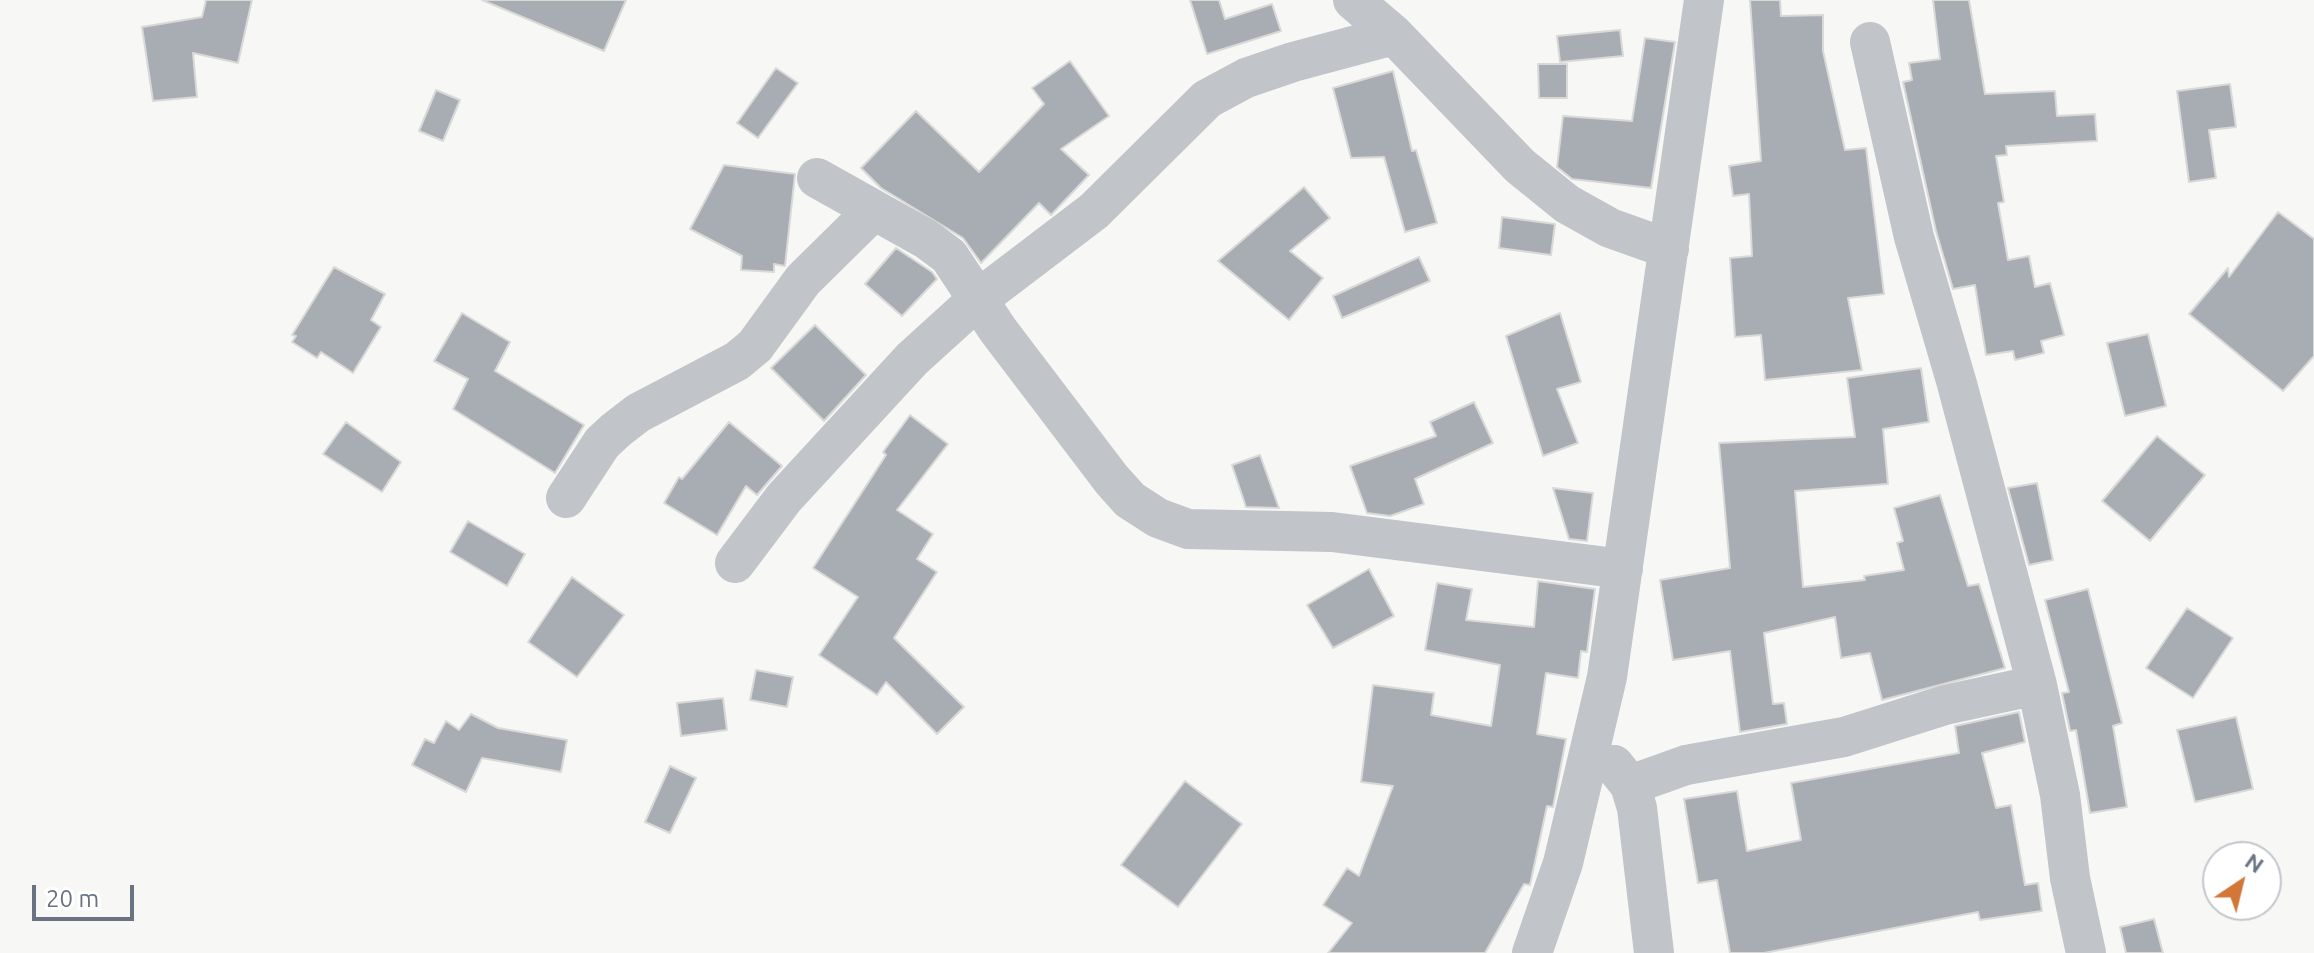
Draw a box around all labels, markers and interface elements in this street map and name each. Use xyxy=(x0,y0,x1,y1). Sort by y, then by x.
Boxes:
north arrow xyxy=(2202,841,2282,921)
text: N xyxy=(2241,848,2269,878)
scale bar xyxy=(36,869,138,919)
text: 20 m xyxy=(46,885,99,912)

